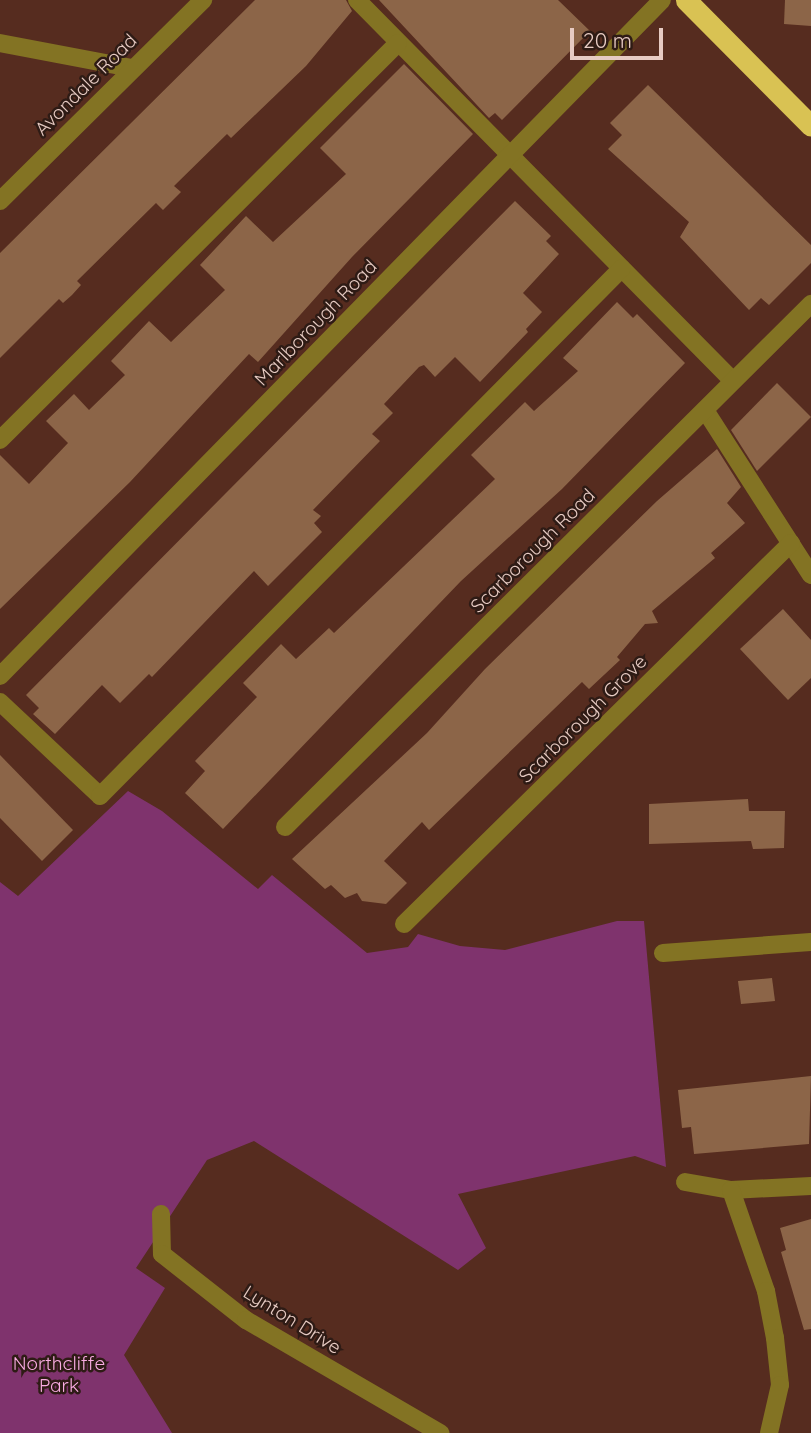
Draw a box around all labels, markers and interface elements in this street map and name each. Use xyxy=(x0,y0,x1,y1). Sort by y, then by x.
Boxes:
scale bar xyxy=(573,14,666,58)
text: 20 m xyxy=(583,27,632,53)
street label: Avondale Road xyxy=(30,29,142,141)
street label: Marlborough Road xyxy=(250,255,382,391)
street label: Scarborough Road xyxy=(466,484,600,618)
street label: Scarborough Grove xyxy=(514,650,652,788)
street label: Lynton Drive xyxy=(239,1281,345,1359)
park label: Northcliffe Park xyxy=(13,1353,105,1397)

